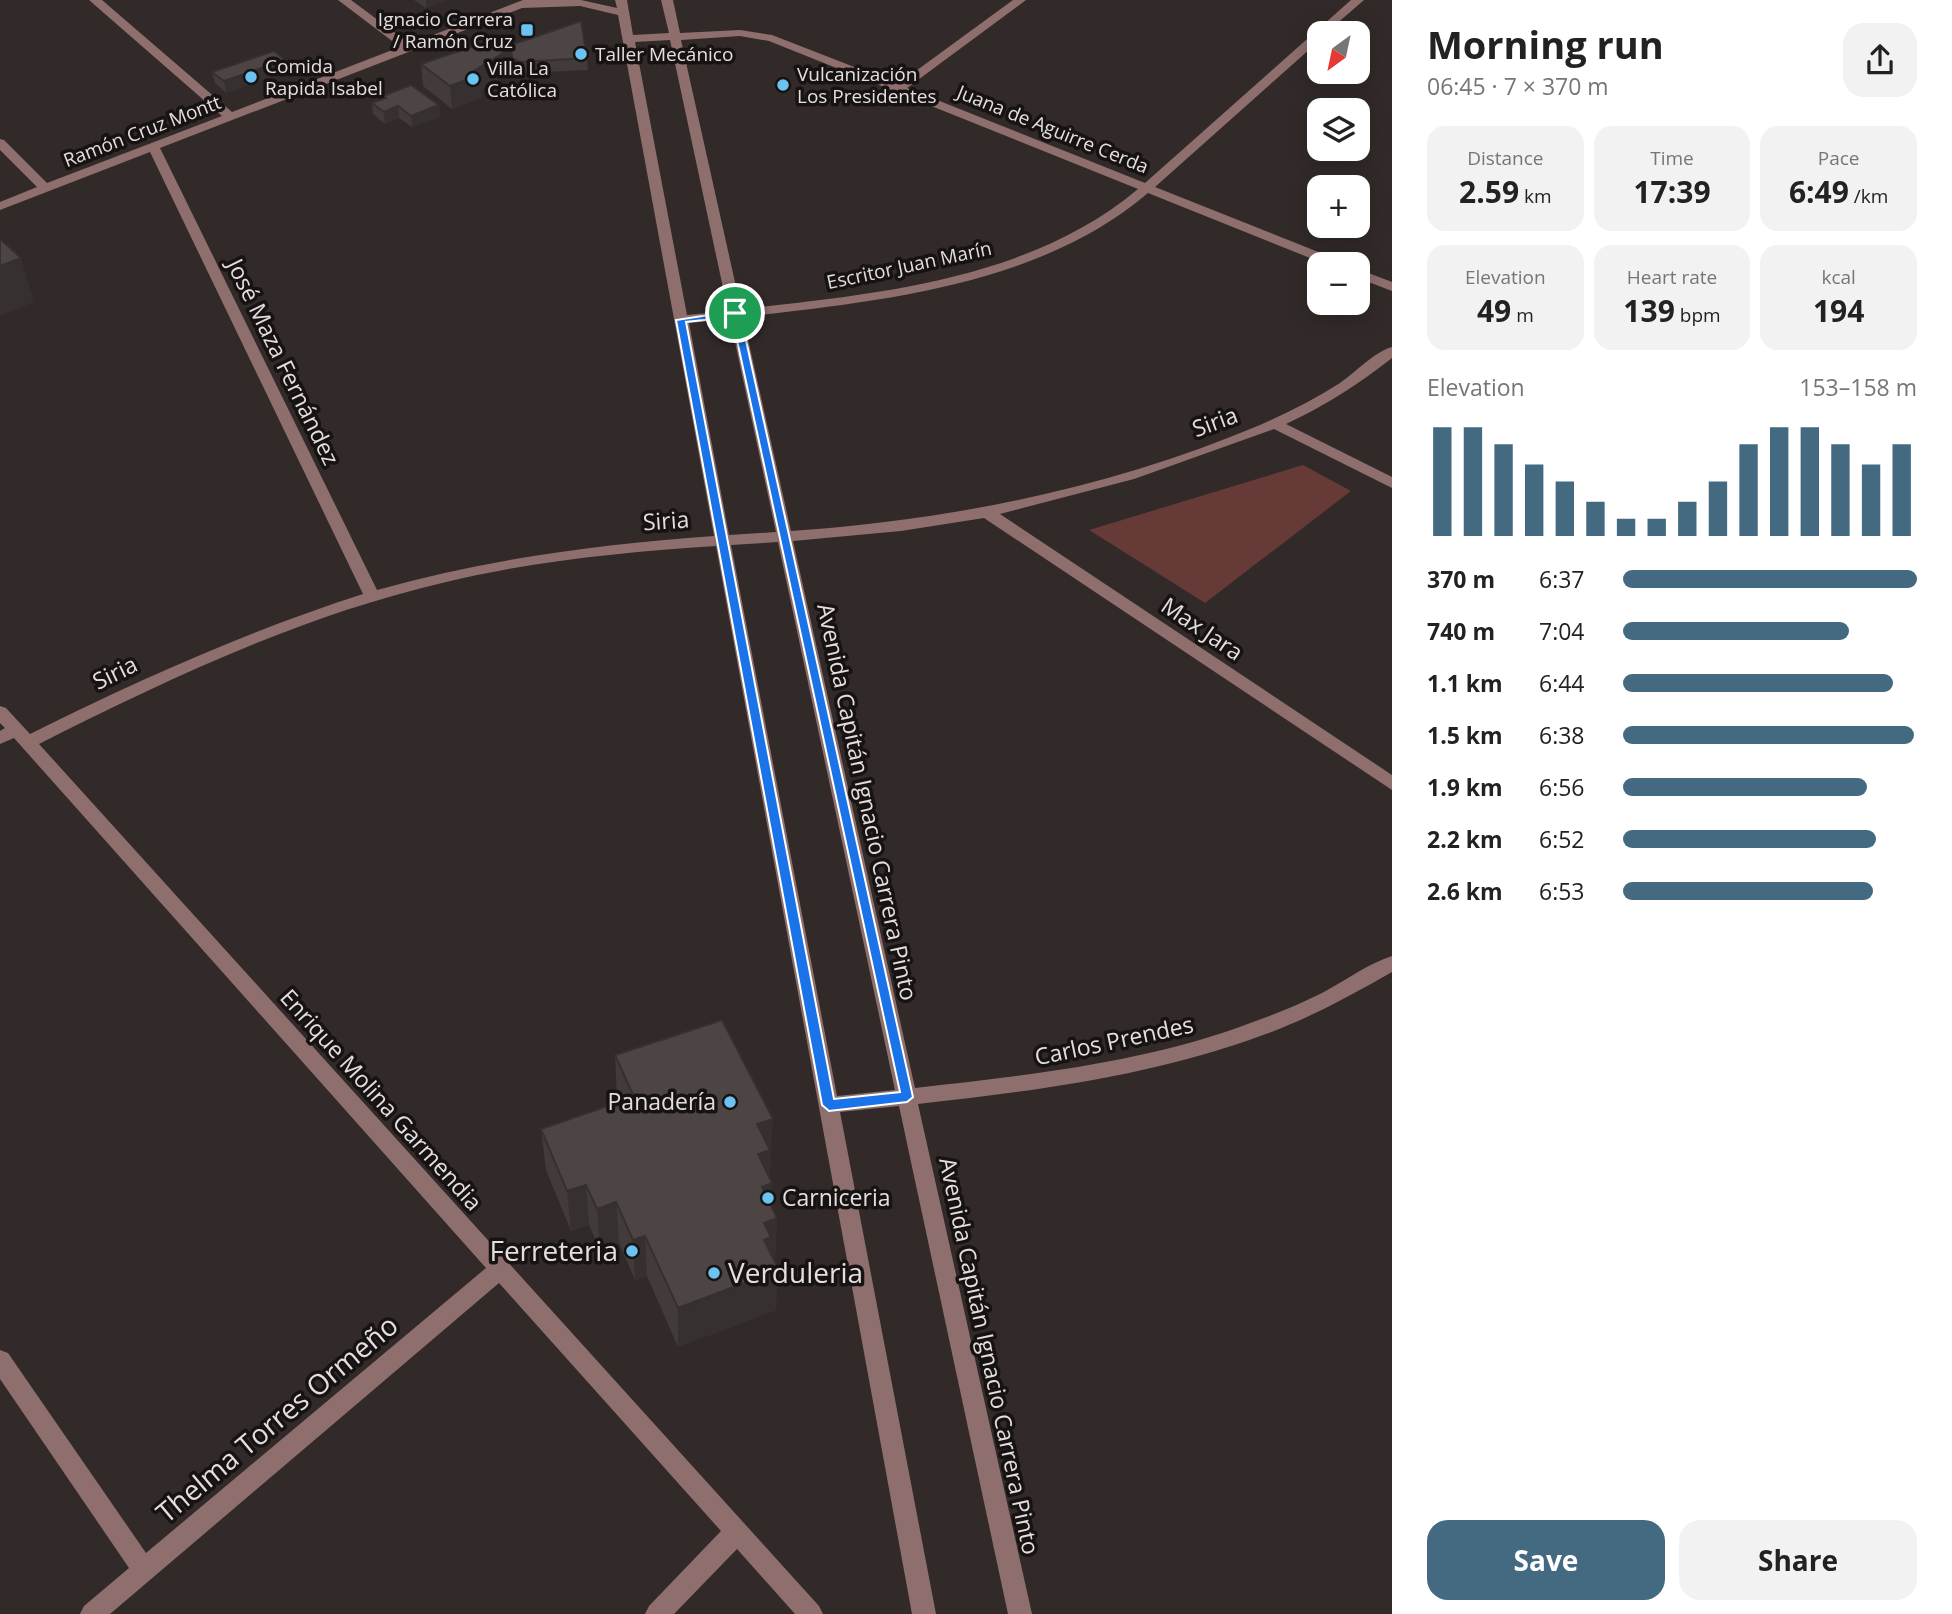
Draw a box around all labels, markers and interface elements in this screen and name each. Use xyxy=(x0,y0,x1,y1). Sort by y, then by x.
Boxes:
place label: Ignacio Carrera / Ramón Cruz xyxy=(378,6,513,54)
text: Morning run xyxy=(1427,18,1664,70)
north arrow xyxy=(1307,21,1370,84)
map controls xyxy=(1307,21,1370,315)
marker: Ignacio Carrera / Ramón Cruz xyxy=(519,22,535,38)
button: share xyxy=(1843,23,1917,97)
place label: Taller Mecánico xyxy=(595,41,733,67)
marker: Taller Mecánico xyxy=(573,46,589,62)
place label: Comida Rapida Isabel xyxy=(265,53,383,101)
place label: Villa La Católica xyxy=(487,55,557,103)
place label: Vulcanización Los Presidentes xyxy=(797,61,937,109)
marker: Comida Rapida Isabel xyxy=(243,69,259,85)
text: 06:45 · 7 × 370 m xyxy=(1427,70,1609,102)
marker: Villa La Católica xyxy=(465,71,481,87)
marker: Vulcanización Los Presidentes xyxy=(775,77,791,93)
street label: Juana de Aguirre Cerda xyxy=(952,78,1153,179)
street label: Ramón Cruz Montt xyxy=(59,89,225,173)
button: layers xyxy=(1307,98,1370,161)
text: Distance xyxy=(1467,145,1544,171)
text: Time xyxy=(1650,145,1694,171)
text: Pace xyxy=(1818,145,1860,171)
text: 2.59 xyxy=(1459,171,1519,212)
text: 17:39 xyxy=(1633,171,1711,212)
text: 6:49 xyxy=(1789,171,1849,212)
button: + xyxy=(1307,175,1370,238)
text: km xyxy=(1519,183,1552,209)
text: /km xyxy=(1849,183,1888,209)
street label: Escritor Juan Marín xyxy=(824,235,994,295)
street label: José Maza Fernández xyxy=(219,251,348,470)
button: − xyxy=(1307,252,1370,315)
text: Elevation xyxy=(1465,264,1546,290)
text: Heart rate xyxy=(1627,264,1717,290)
text: kcal xyxy=(1821,264,1856,290)
pin xyxy=(705,283,765,343)
text: 49 xyxy=(1477,290,1511,331)
text: 139 xyxy=(1623,290,1675,331)
text: 194 xyxy=(1813,290,1864,331)
icon: arrive xyxy=(716,294,754,332)
text: m xyxy=(1511,302,1534,328)
text: bpm xyxy=(1675,302,1721,328)
text: Elevation xyxy=(1427,371,1525,403)
text: 153–158 m xyxy=(1799,371,1917,403)
street label: Siria xyxy=(1187,398,1242,444)
street label: Siria xyxy=(642,502,690,538)
text: 370 m xyxy=(1427,563,1495,595)
text: 6:37 xyxy=(1539,563,1585,595)
street label: Max Jara xyxy=(1155,589,1250,667)
street label: Avenida Capitán Ignacio Carrera Pinto xyxy=(810,600,926,1003)
text: 740 m xyxy=(1427,615,1495,647)
text: 7:04 xyxy=(1539,615,1585,647)
street label: Siria xyxy=(87,648,142,697)
text: 1.1 km xyxy=(1427,667,1503,699)
text: 6:44 xyxy=(1539,667,1585,699)
text: 1.5 km xyxy=(1427,719,1503,751)
text: 6:38 xyxy=(1539,719,1585,751)
text: 1.9 km xyxy=(1427,771,1503,803)
text: 6:56 xyxy=(1539,771,1585,803)
text: 2.2 km xyxy=(1427,823,1503,855)
text: 6:52 xyxy=(1539,823,1585,855)
text: 2.6 km xyxy=(1427,875,1503,907)
text: 6:53 xyxy=(1539,875,1585,907)
street label: Enrique Molina Garmendia xyxy=(273,982,490,1217)
street label: Carlos Prendes xyxy=(1032,1008,1196,1072)
place label: Panadería xyxy=(608,1085,716,1117)
marker: Panadería xyxy=(722,1094,738,1110)
street label: Avenida Capitán Ignacio Carrera Pinto xyxy=(932,1154,1048,1557)
place label: Carniceria xyxy=(782,1181,891,1213)
marker: Carniceria xyxy=(760,1190,776,1206)
place label: Ferreteria xyxy=(489,1231,618,1269)
marker: Ferreteria xyxy=(624,1243,640,1259)
place label: Verduleria xyxy=(728,1253,863,1291)
marker: Verduleria xyxy=(706,1265,722,1281)
street label: Thelma Torres Ormeño xyxy=(148,1306,405,1531)
button: Save xyxy=(1427,1520,1665,1600)
button: Share xyxy=(1679,1520,1917,1600)

